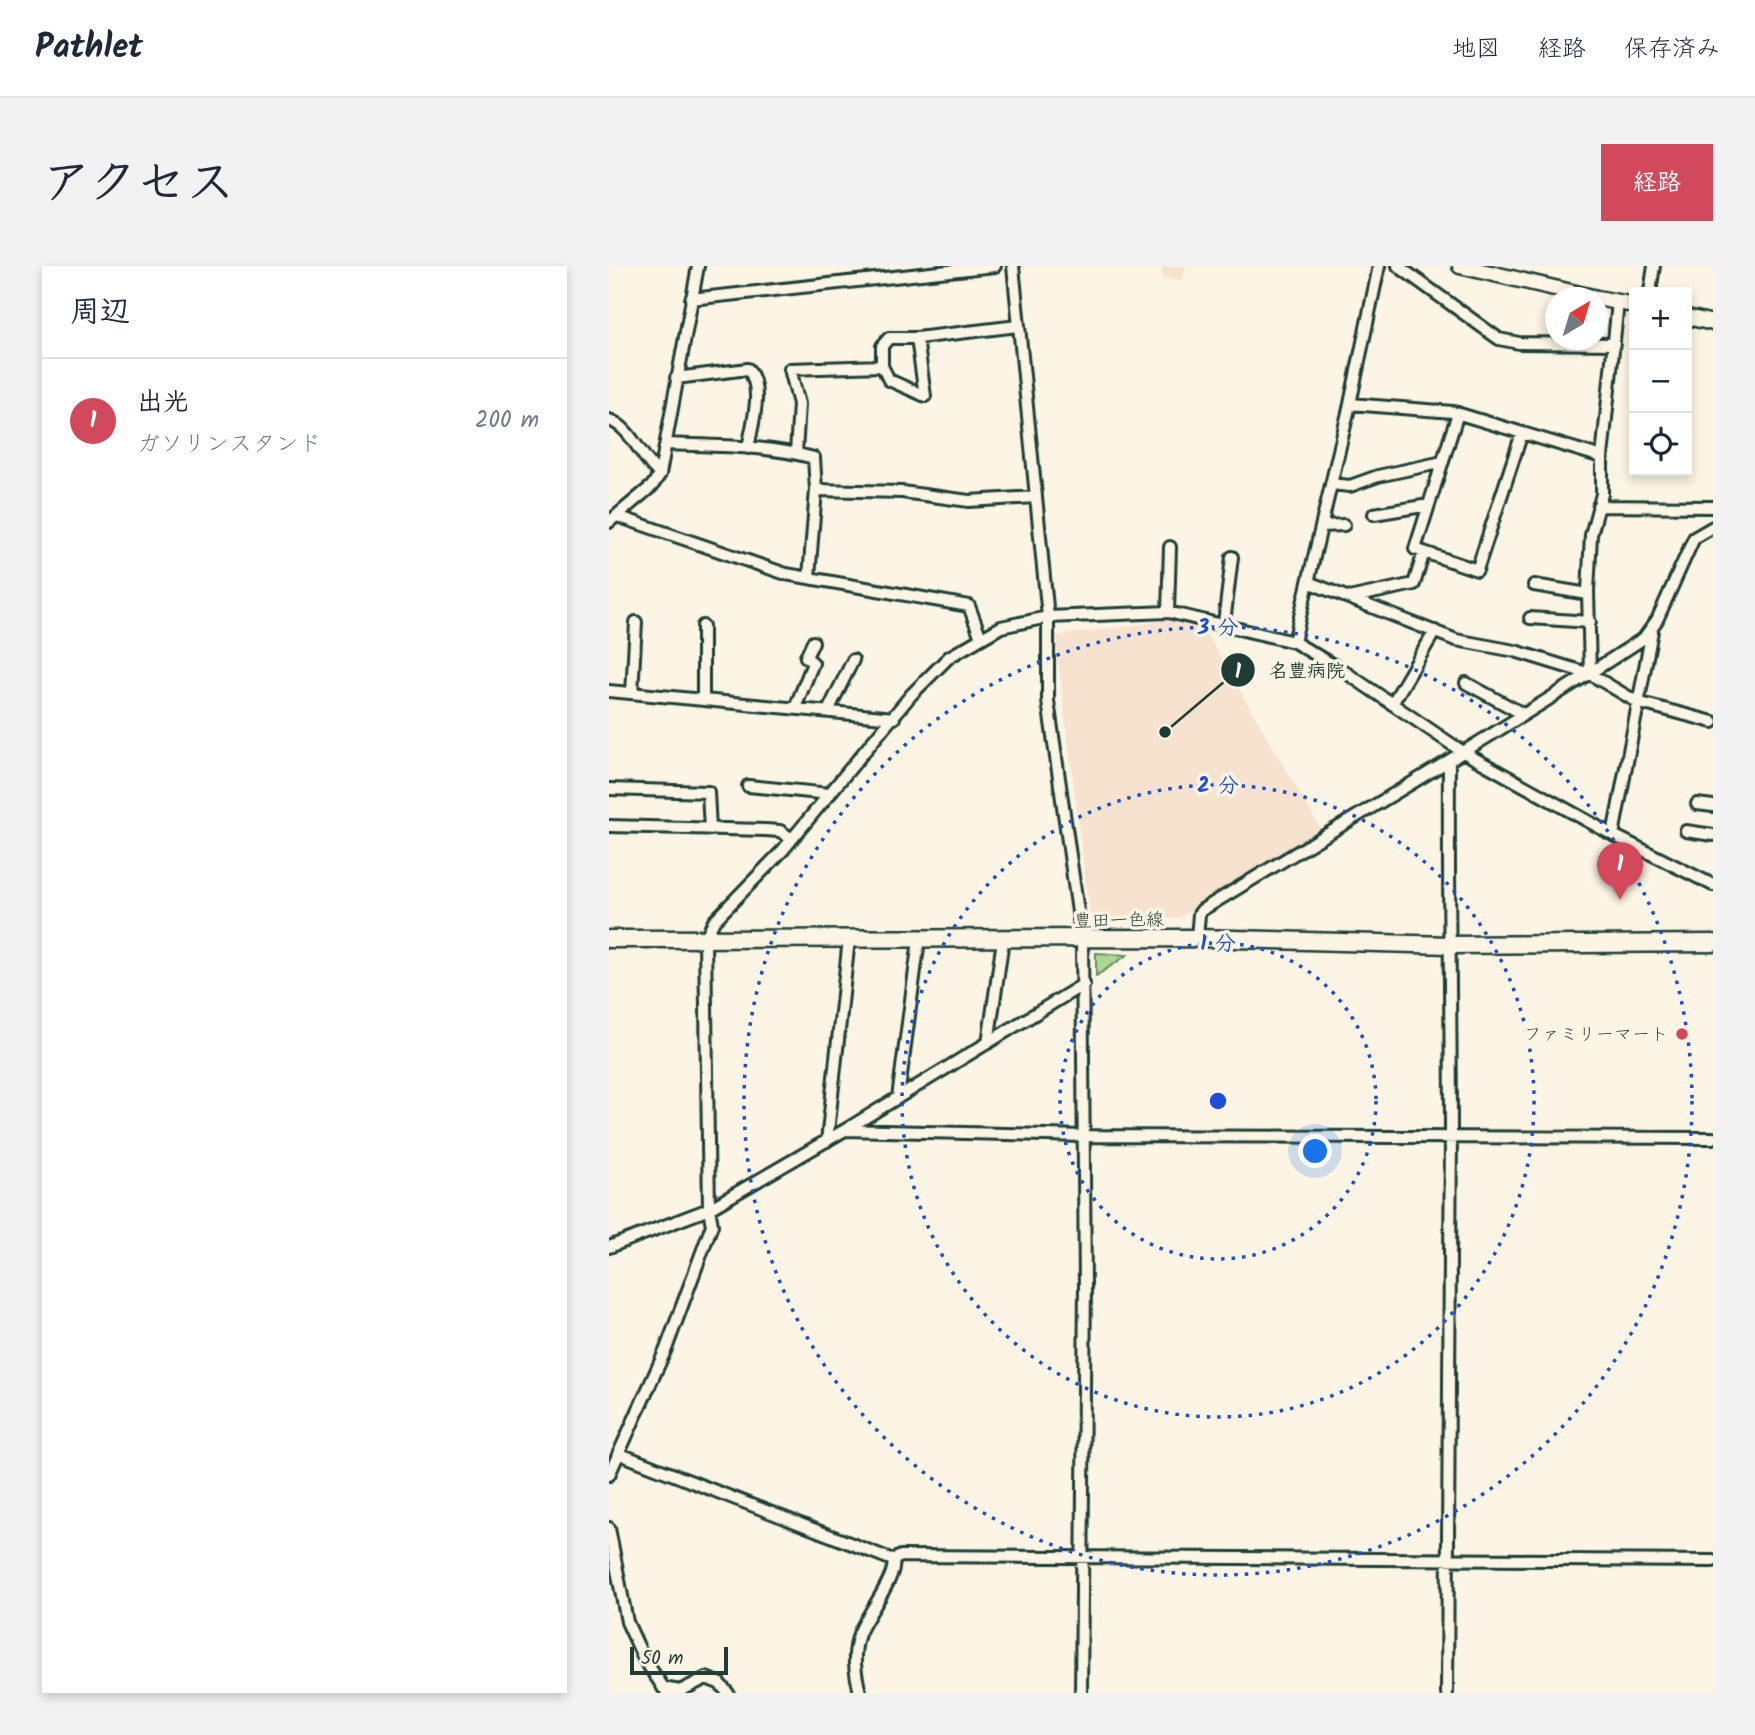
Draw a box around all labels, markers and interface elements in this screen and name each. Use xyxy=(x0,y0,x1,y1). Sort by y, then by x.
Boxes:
text: Pathlet xyxy=(35,22,143,75)
text: 地図 xyxy=(1452,30,1500,69)
text: 経路 xyxy=(1538,30,1586,69)
text: 保存済み xyxy=(1624,30,1720,69)
button: 経路 xyxy=(1601,144,1713,221)
text: アクセス xyxy=(42,146,235,224)
north arrow xyxy=(1545,287,1608,350)
map controls xyxy=(1629,287,1692,476)
button: + xyxy=(1629,287,1692,350)
text: 周辺 xyxy=(70,289,130,337)
button: − xyxy=(1629,350,1692,413)
text: 出光 xyxy=(137,382,189,424)
text: 1 xyxy=(90,403,96,439)
text: 200 m xyxy=(475,403,539,439)
button: locate xyxy=(1629,413,1692,476)
text: ガソリンスタンド xyxy=(137,427,321,463)
text: 3 分 xyxy=(1197,612,1238,645)
callout: 名豊病院 xyxy=(1220,650,1359,690)
text: 1 xyxy=(1235,656,1242,689)
text: 名豊病院 xyxy=(1269,657,1345,687)
text: 2 分 xyxy=(1197,770,1239,803)
pin: 1 xyxy=(1597,842,1643,900)
street label: 豊田一色線 xyxy=(1074,906,1164,937)
text: 1 分 xyxy=(1200,928,1236,961)
place label: ファミリーマート xyxy=(1524,1021,1668,1050)
marker: ファミリーマート xyxy=(1674,1026,1690,1042)
centre of rings xyxy=(1206,1089,1230,1113)
your location xyxy=(1298,1134,1332,1168)
scale bar xyxy=(630,1644,728,1676)
text: 50 m xyxy=(641,1644,683,1674)

